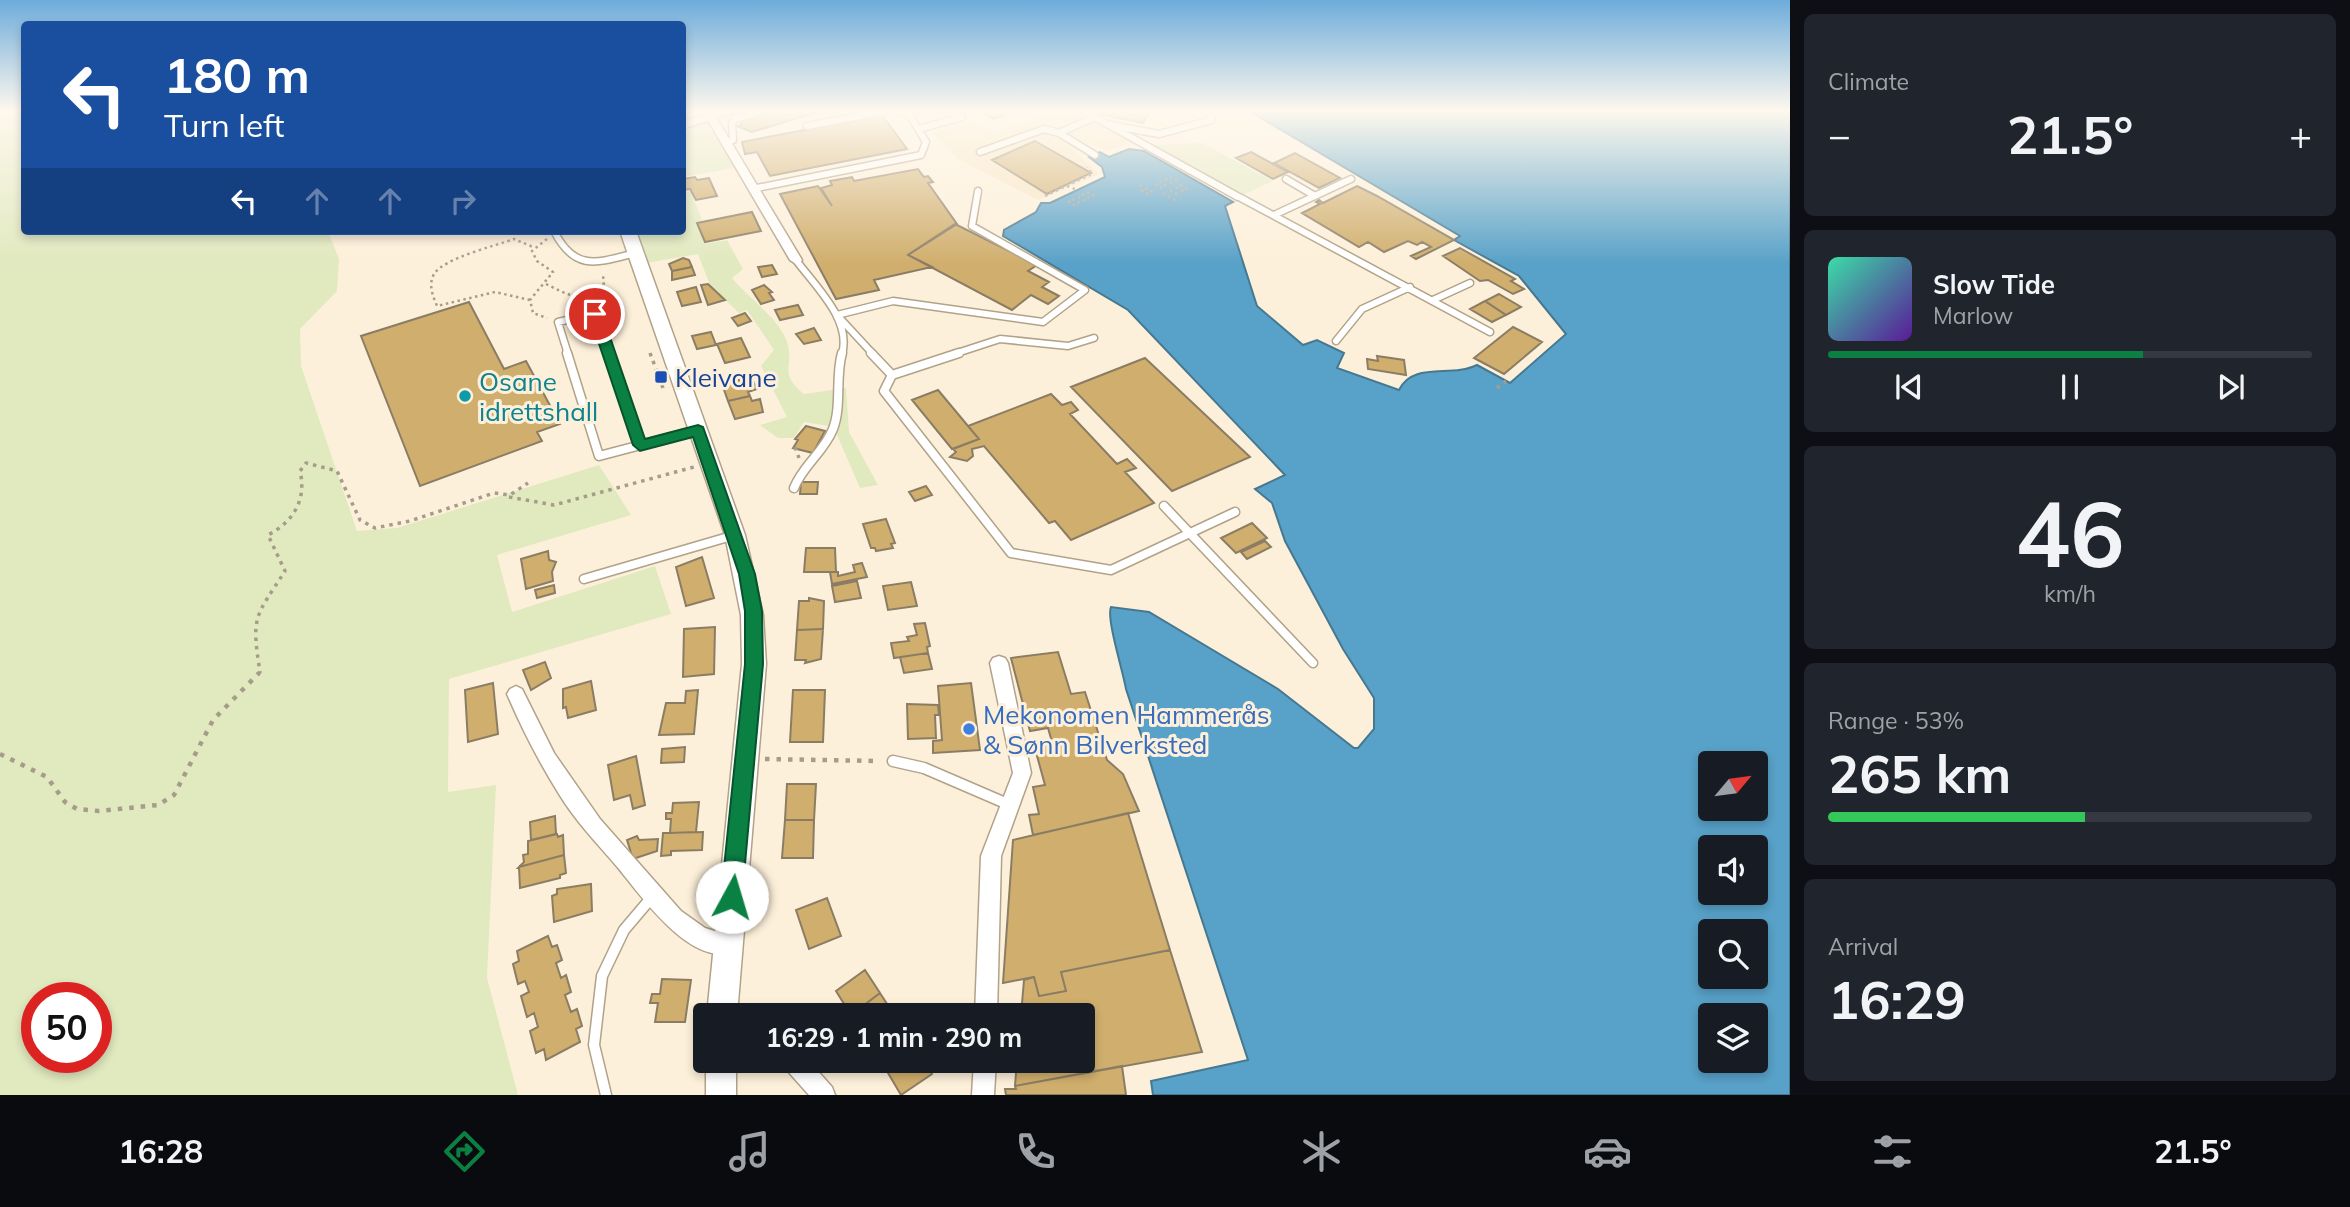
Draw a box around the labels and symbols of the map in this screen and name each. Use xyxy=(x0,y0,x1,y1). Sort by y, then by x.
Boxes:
pin xyxy=(565,284,625,344)
place label: Kleivane xyxy=(675,361,777,394)
place label: Osane idrettshall xyxy=(479,365,598,428)
marker: Kleivane xyxy=(653,369,669,385)
marker: Osane idrettshall xyxy=(457,388,473,404)
place label: Mekonomen Hammerås & Sønn Bilverksted xyxy=(983,698,1270,761)
marker: Mekonomen Hammerås & Sønn Bilverksted xyxy=(961,721,977,737)
north arrow xyxy=(1698,751,1768,821)
position arrow xyxy=(695,860,769,934)
speed limit sign: 50 xyxy=(21,982,112,1073)

